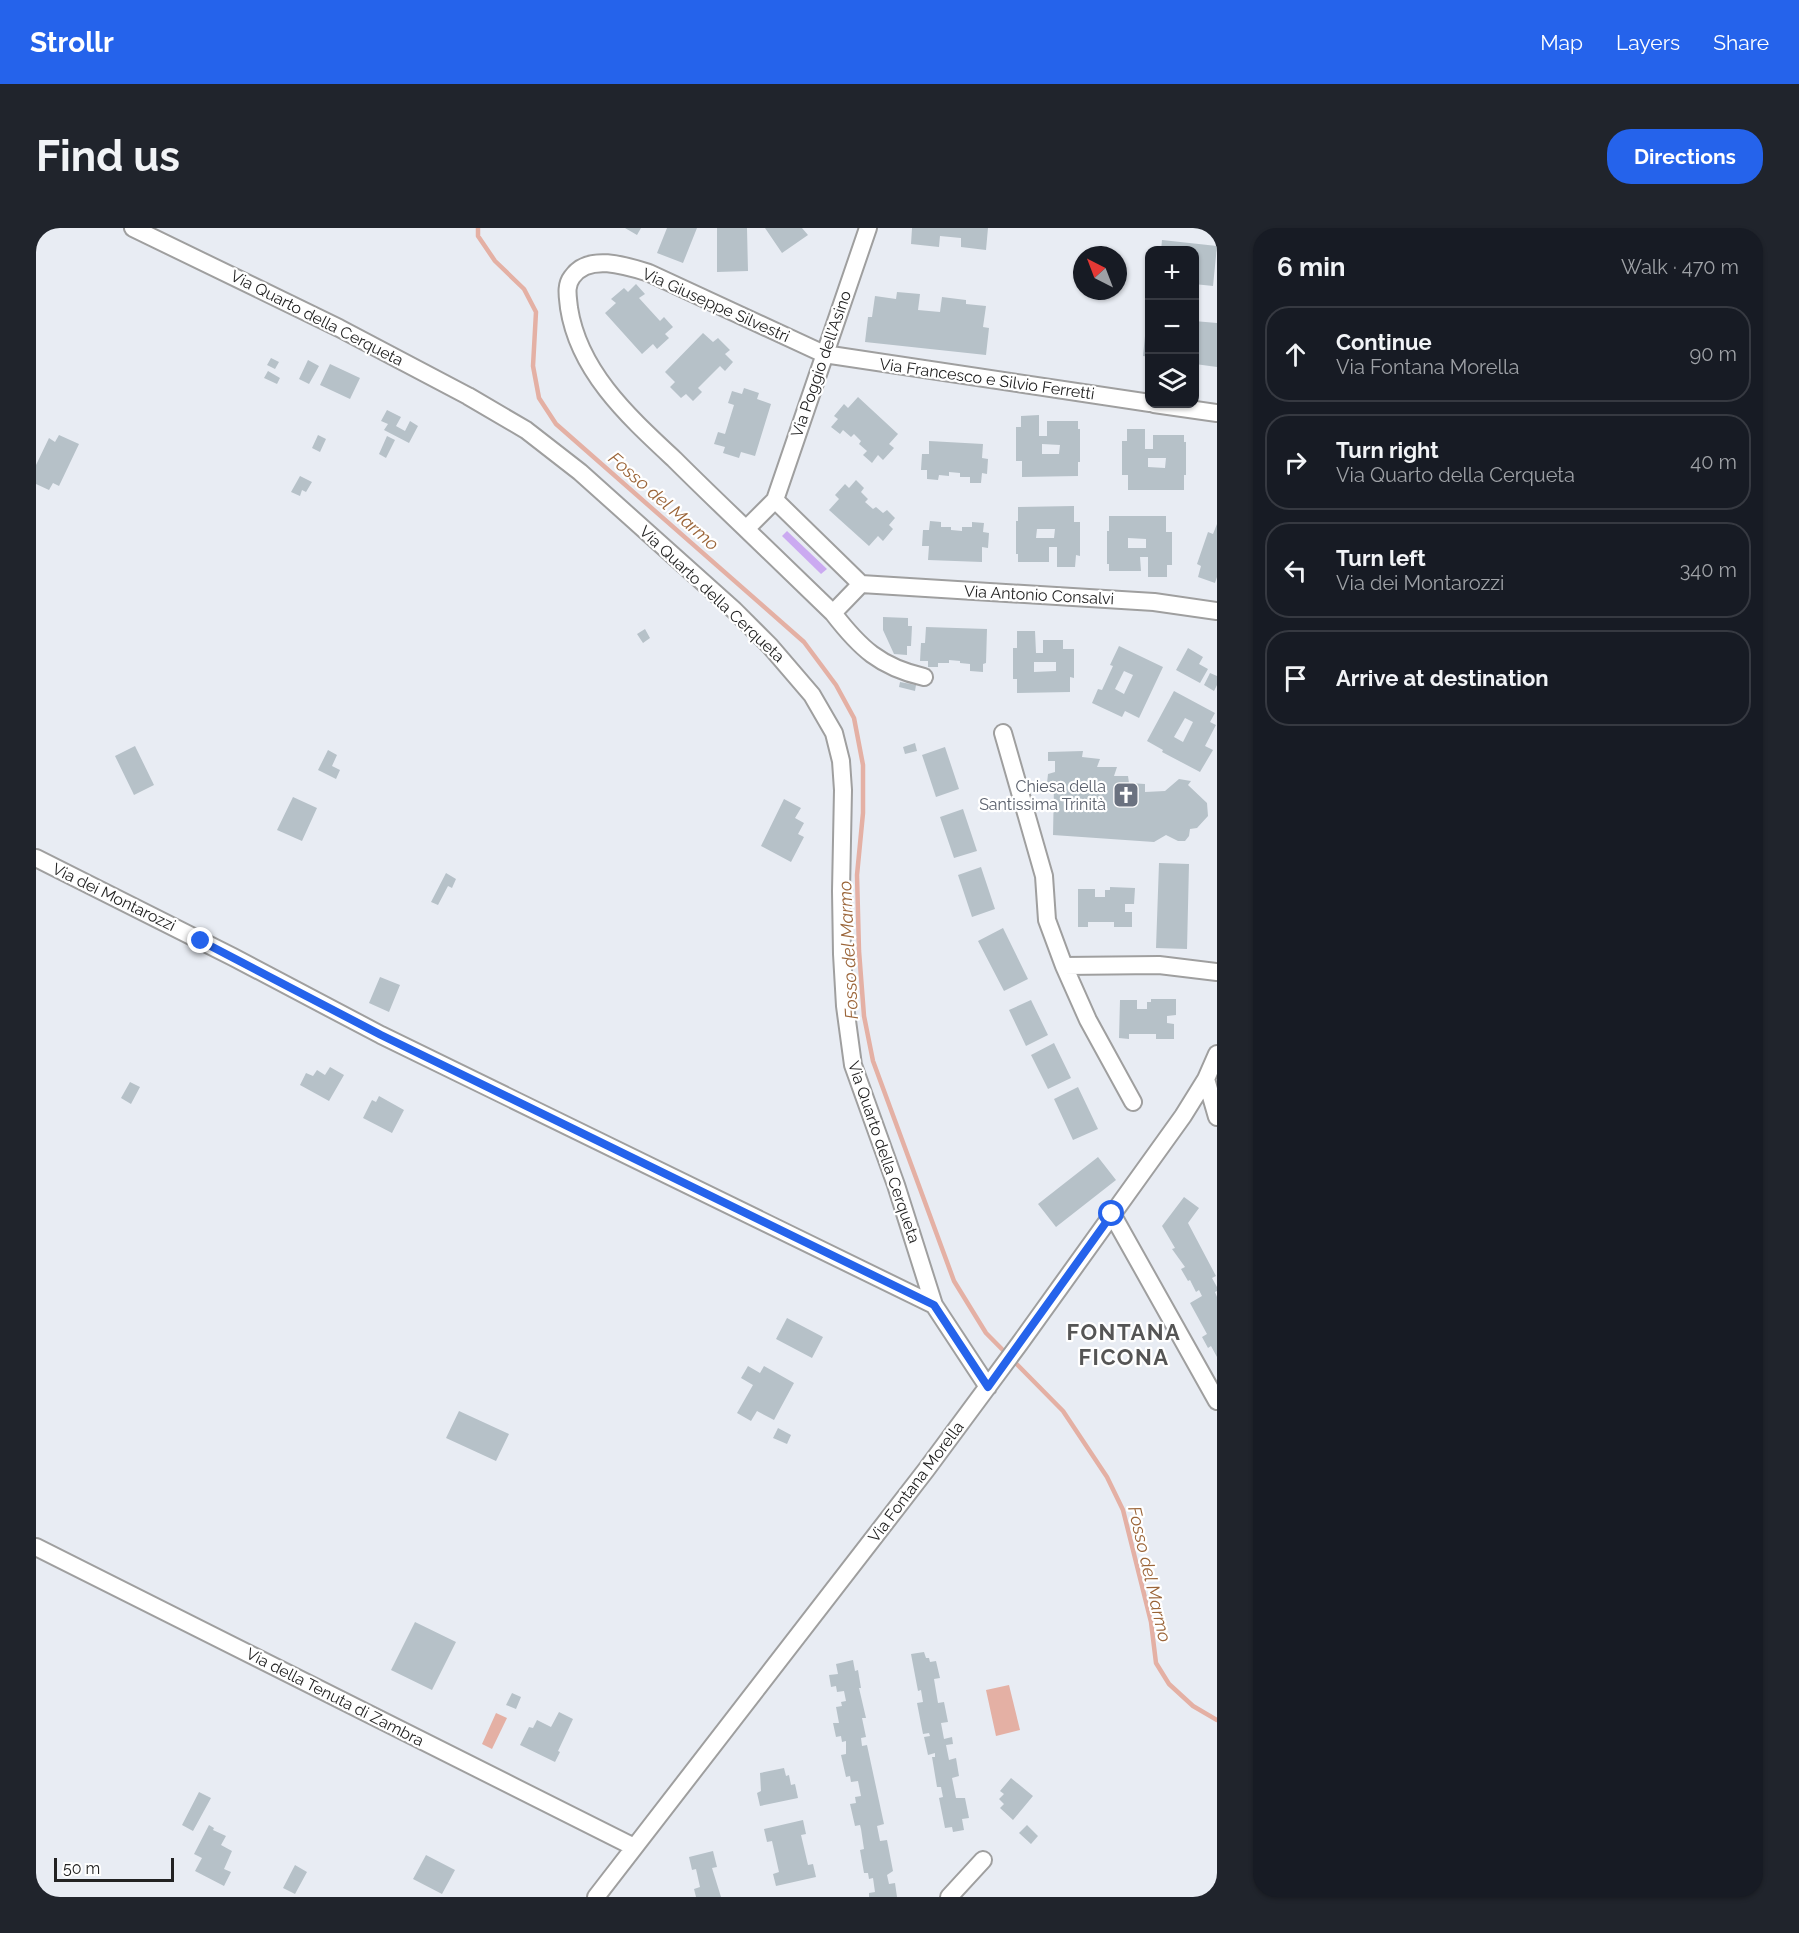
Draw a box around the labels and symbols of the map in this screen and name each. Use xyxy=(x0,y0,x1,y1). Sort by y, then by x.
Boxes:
north arrow xyxy=(1073,246,1127,300)
street label: Via Giuseppe Silvestri xyxy=(639,264,793,346)
street label: Via Quarto della Cerqueta xyxy=(228,266,406,370)
street label: Via Poggio dell'Asino xyxy=(787,288,855,440)
street label: Via Francesco e Silvio Ferretti xyxy=(878,354,1096,404)
water label: Fosso del Marmo xyxy=(605,448,723,554)
street label: Via Quarto della Cerqueta xyxy=(636,522,788,666)
street label: Via Antonio Consalvi xyxy=(963,582,1115,608)
place label: Chiesa della Santissima Trinità xyxy=(979,777,1106,814)
church icon: Chiesa della Santissima Trinità xyxy=(1111,780,1141,810)
street label: Via dei Montarozzi xyxy=(49,859,179,935)
water label: Fosso del Marmo xyxy=(834,880,862,1020)
route end xyxy=(187,927,213,953)
street label: Via Quarto della Cerqueta xyxy=(844,1059,924,1245)
route start xyxy=(1098,1200,1124,1226)
district label: FONTANA FICONA xyxy=(1067,1319,1181,1370)
street label: Via Fontana Morella xyxy=(864,1418,968,1546)
water label: Fosso del Marmo xyxy=(1124,1504,1176,1644)
street label: Via della Tenuta di Zambra xyxy=(243,1644,427,1750)
scale bar xyxy=(54,1855,174,1882)

